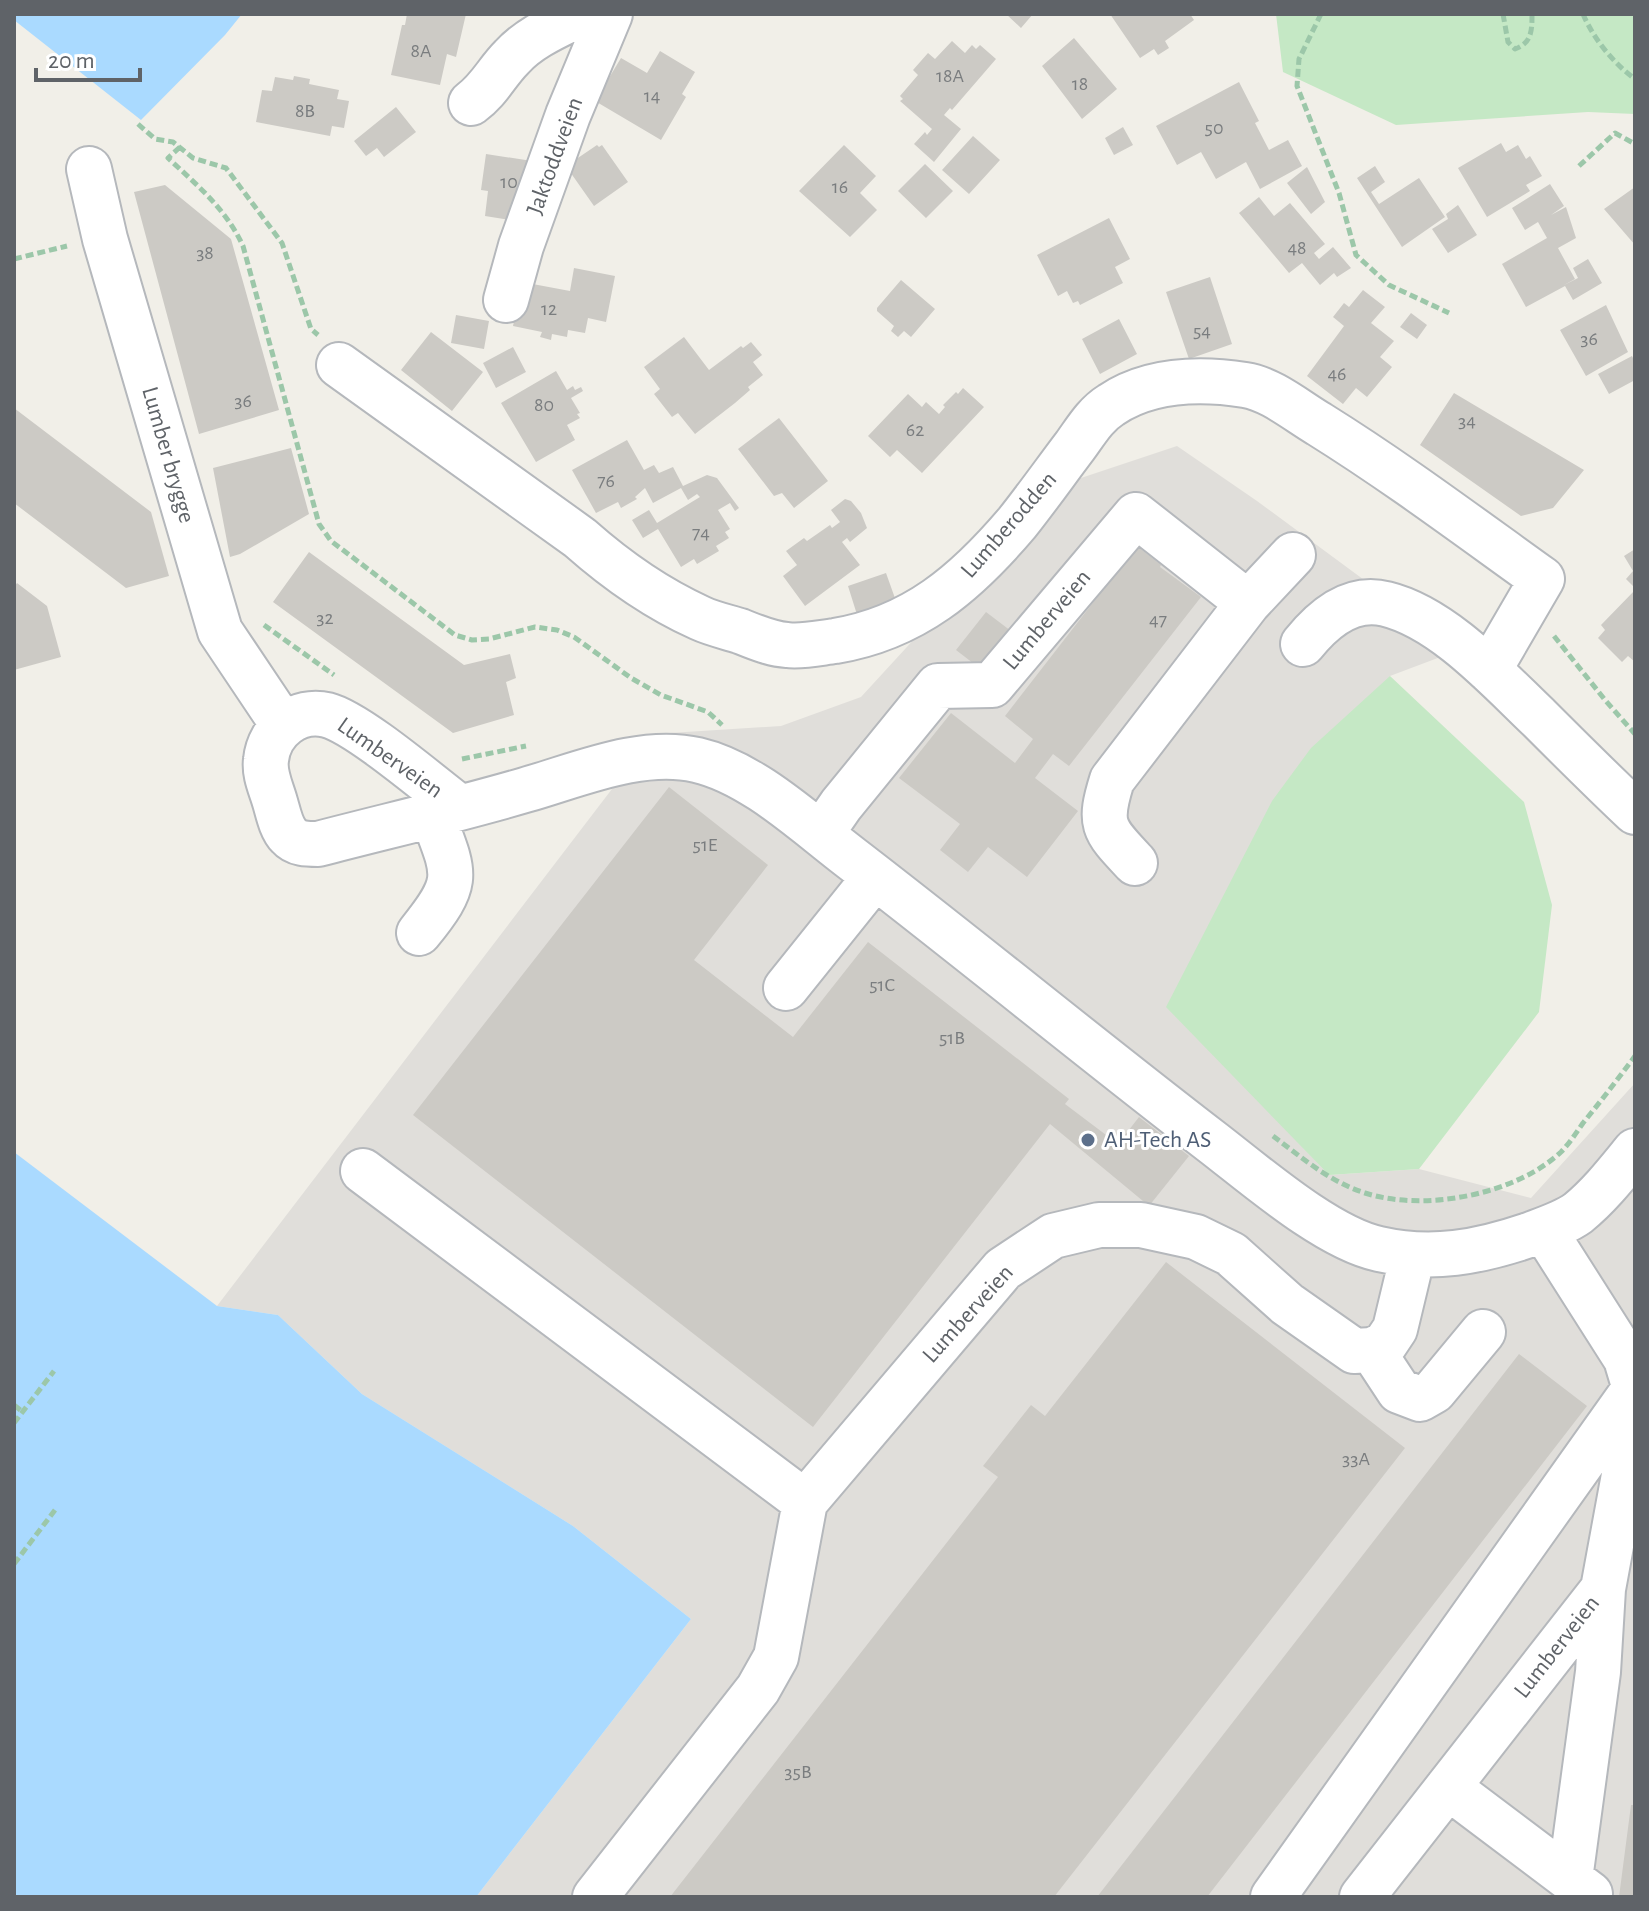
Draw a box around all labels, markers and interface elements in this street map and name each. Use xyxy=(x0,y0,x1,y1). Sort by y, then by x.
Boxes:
scale bar xyxy=(36,32,140,82)
house number: 8A xyxy=(410,41,432,61)
text: 20 m xyxy=(48,49,95,73)
house number: 18A xyxy=(936,66,964,86)
house number: 18 xyxy=(1072,74,1088,94)
house number: 14 xyxy=(644,86,660,106)
street label: Jaktoddveien xyxy=(523,94,587,218)
house number: 8B xyxy=(295,101,315,121)
house number: 50 xyxy=(1205,118,1223,138)
house number: 10 xyxy=(500,172,518,192)
house number: 16 xyxy=(832,177,848,197)
house number: 48 xyxy=(1287,238,1307,258)
house number: 38 xyxy=(196,243,214,263)
house number: 12 xyxy=(541,299,557,319)
house number: 54 xyxy=(1193,321,1211,341)
house number: 36 xyxy=(1580,329,1598,349)
house number: 46 xyxy=(1327,364,1347,384)
street label: Lumber brygge xyxy=(137,384,199,526)
house number: 36 xyxy=(234,391,252,411)
house number: 80 xyxy=(534,395,554,415)
house number: 34 xyxy=(1458,411,1476,431)
house number: 62 xyxy=(906,420,924,440)
street label: Lumberodden xyxy=(957,467,1061,583)
house number: 76 xyxy=(597,471,615,491)
house number: 74 xyxy=(692,523,710,543)
street label: Lumberveien xyxy=(998,565,1096,675)
house number: 32 xyxy=(316,608,334,628)
house number: 47 xyxy=(1149,610,1167,630)
street label: Lumberveien xyxy=(333,713,447,803)
house number: 51E xyxy=(693,835,718,855)
house number: 51C xyxy=(869,975,895,995)
house number: 51B xyxy=(939,1028,965,1048)
place label: AH-Tech AS xyxy=(1104,1128,1211,1152)
marker: AH-Tech AS xyxy=(1079,1131,1097,1149)
street label: Lumberveien xyxy=(918,1260,1018,1368)
house number: 33A xyxy=(1342,1449,1370,1469)
street label: Lumberveien xyxy=(1510,1591,1604,1703)
house number: 35B xyxy=(784,1762,812,1782)

